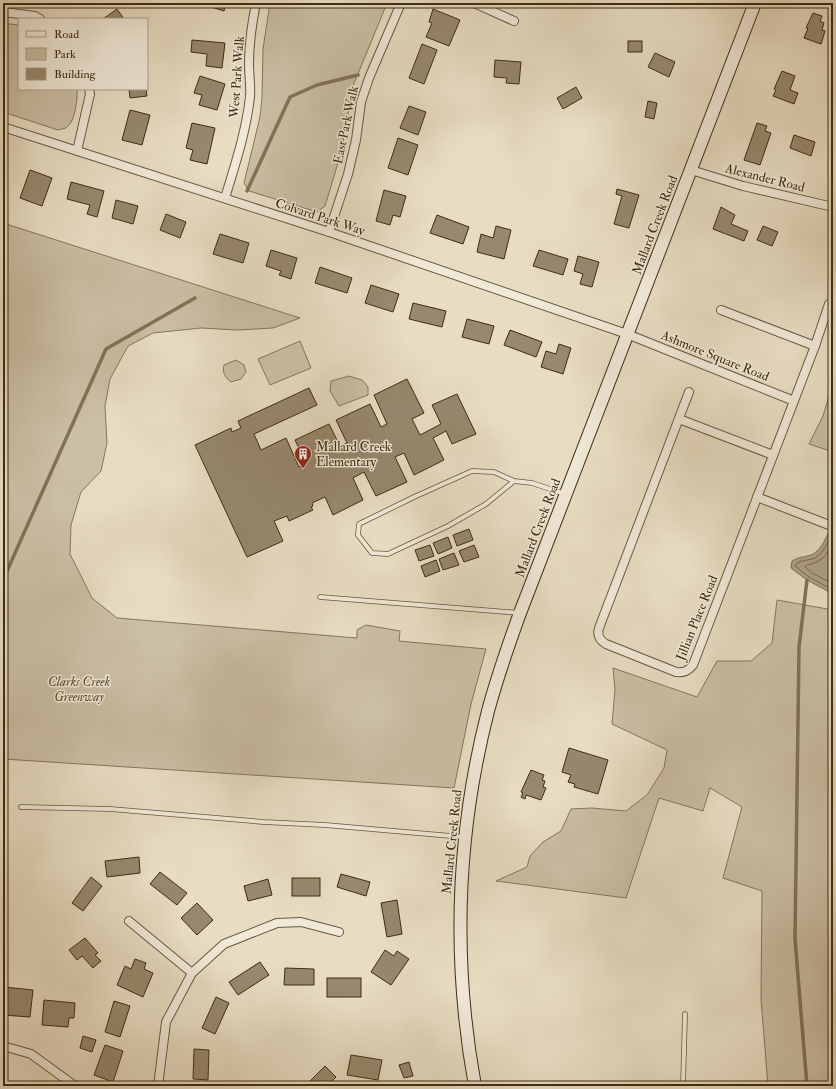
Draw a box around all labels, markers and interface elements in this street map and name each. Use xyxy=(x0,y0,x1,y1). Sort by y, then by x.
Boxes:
legend xyxy=(18,18,148,90)
text: Road xyxy=(54,27,79,42)
street label: West Park Walk xyxy=(226,35,248,120)
text: Park xyxy=(54,47,76,62)
text: Building xyxy=(54,67,97,82)
street label: East Park Walk xyxy=(330,84,362,166)
street label: Alexander Road xyxy=(723,160,807,196)
street label: Mallard Creek Road xyxy=(629,173,681,277)
street label: Colvard Park Way xyxy=(273,195,367,240)
street label: Ashmore Square Road xyxy=(658,327,772,385)
place label: Mallard Creek Elementary xyxy=(316,439,392,471)
building icon: Mallard Creek Elementary xyxy=(293,444,313,469)
street label: Mallard Creek Road xyxy=(512,476,564,580)
street label: Jillian Place Road xyxy=(672,573,722,664)
park label: Clarks Creek Greenway xyxy=(48,674,110,705)
street label: Mallard Creek Road xyxy=(439,788,466,895)

